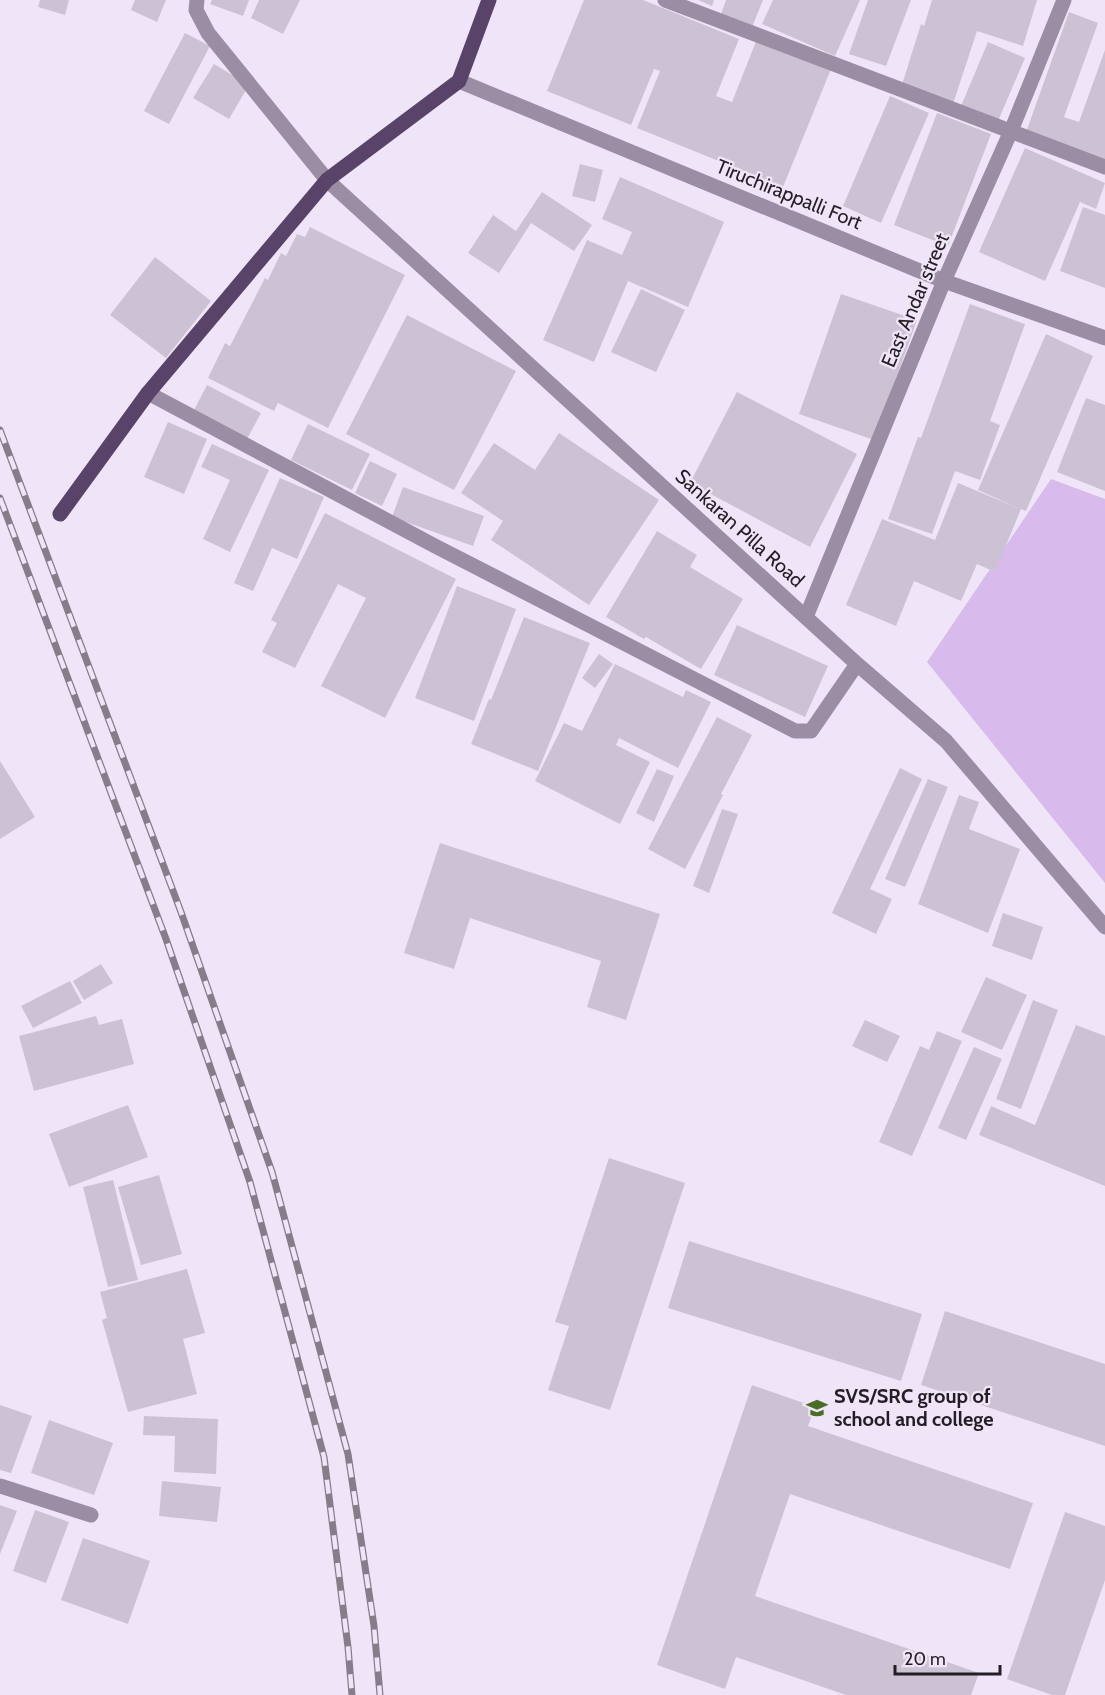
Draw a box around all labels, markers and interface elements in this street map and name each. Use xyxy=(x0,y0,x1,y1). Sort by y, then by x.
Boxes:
street label: Tiruchirappalli Fort xyxy=(713,154,866,234)
street label: East Andar street xyxy=(876,229,954,371)
street label: Sankaran Pilla Road xyxy=(671,464,809,592)
place label: SVS/SRC group of school and college xyxy=(834,1384,993,1431)
school or university icon: SVS/SRC group of school and college xyxy=(805,1396,829,1420)
scale bar xyxy=(895,1638,1000,1676)
text: 20 m xyxy=(904,1648,946,1670)

